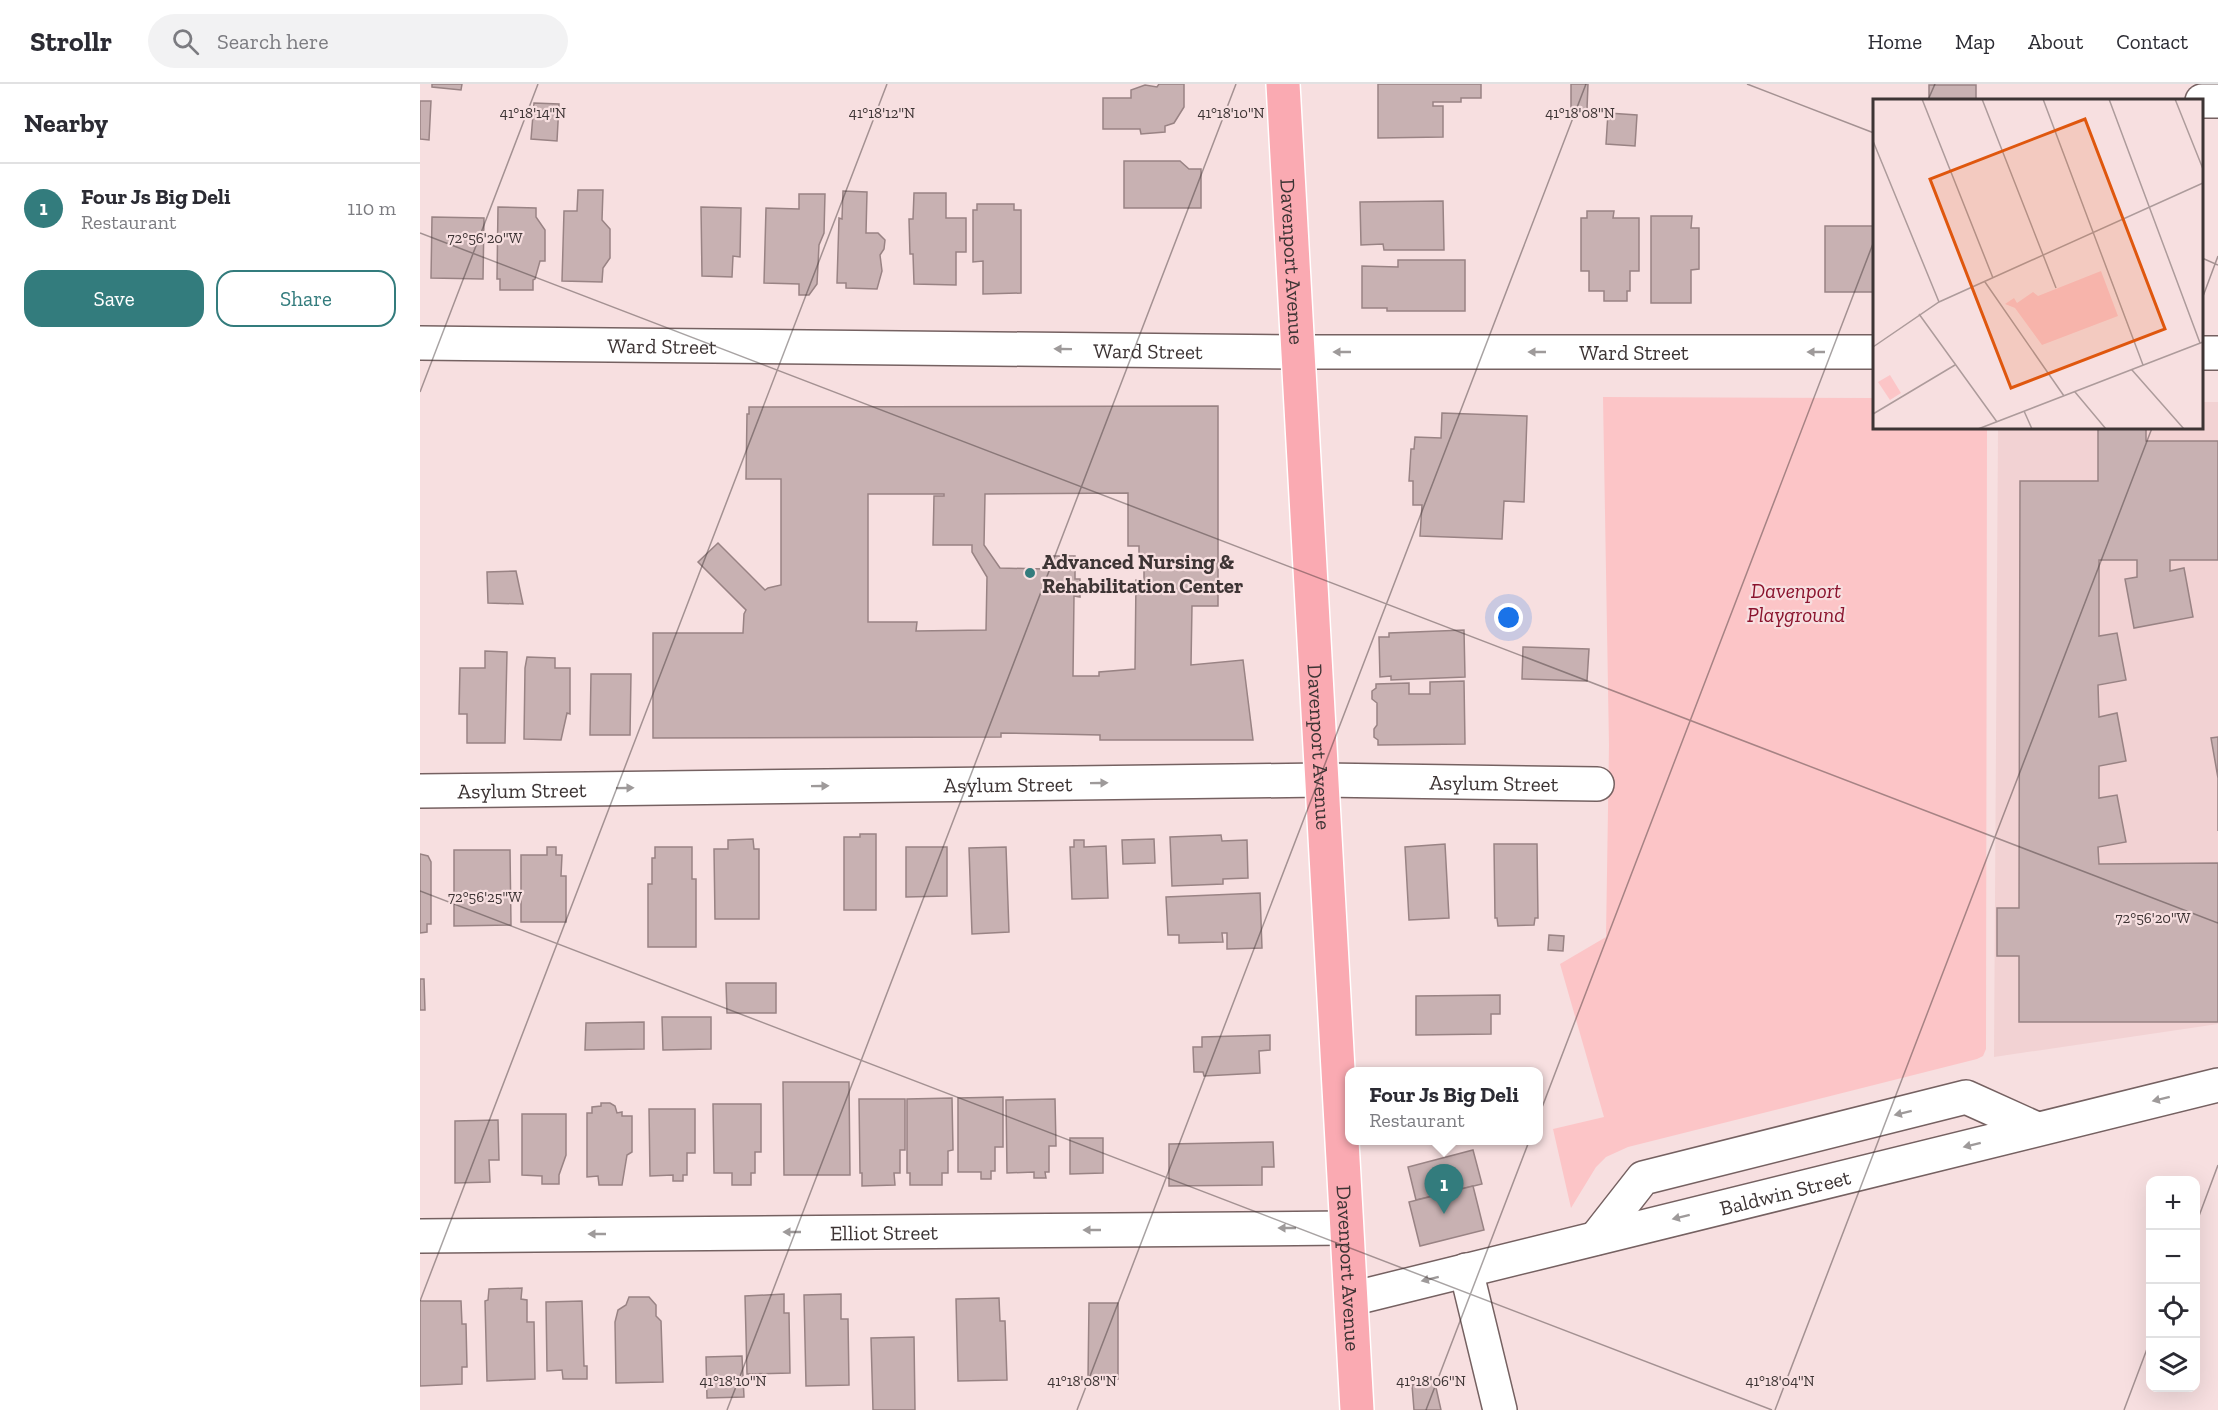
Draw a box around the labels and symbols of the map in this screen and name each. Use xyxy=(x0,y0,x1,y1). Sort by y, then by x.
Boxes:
inset map xyxy=(1873,99,2203,429)
text: 41°18'14"N xyxy=(500,104,566,122)
text: 41°18'12"N xyxy=(849,104,915,122)
text: 41°18'10"N xyxy=(1197,104,1265,122)
text: 41°18'08"N xyxy=(1545,104,1615,122)
street label: Davenport Avenue xyxy=(1276,178,1310,346)
text: 72°56'20"W xyxy=(447,229,523,247)
street label: Ward Street xyxy=(607,332,717,359)
street label: Ward Street xyxy=(1093,337,1203,364)
street label: Ward Street xyxy=(1579,340,1689,365)
one-way arrow xyxy=(1054,344,1073,354)
one-way arrow xyxy=(1333,347,1352,356)
one-way arrow xyxy=(1528,347,1547,357)
one-way arrow xyxy=(1807,347,1826,357)
place label: Advanced Nursing & Rehabilitation Center xyxy=(1042,549,1243,598)
marker: Advanced Nursing & Rehabilitation Center xyxy=(1023,566,1037,580)
park label: Davenport Playground xyxy=(1747,578,1845,627)
your location xyxy=(1494,603,1523,632)
street label: Davenport Avenue xyxy=(1303,663,1337,831)
street label: Asylum Street xyxy=(1429,769,1559,796)
street label: Asylum Street xyxy=(943,771,1073,797)
street label: Asylum Street xyxy=(457,776,587,803)
one-way arrow xyxy=(1090,778,1109,788)
one-way arrow xyxy=(811,781,830,791)
one-way arrow xyxy=(616,784,635,793)
text: 72°56'25"W xyxy=(448,888,522,906)
text: 72°56'20"W xyxy=(2115,909,2191,927)
one-way arrow xyxy=(2152,1094,2170,1104)
one-way arrow xyxy=(1894,1108,1913,1118)
one-way arrow xyxy=(1963,1140,1981,1150)
pin: 1 xyxy=(1424,1164,1464,1214)
street label: Baldwin Street xyxy=(1717,1164,1853,1220)
street label: Davenport Avenue xyxy=(1332,1184,1366,1352)
one-way arrow xyxy=(1671,1213,1690,1223)
street label: Elliot Street xyxy=(830,1219,938,1245)
one-way arrow xyxy=(1278,1223,1297,1233)
one-way arrow xyxy=(1083,1225,1102,1235)
one-way arrow xyxy=(783,1227,802,1237)
one-way arrow xyxy=(588,1229,607,1239)
one-way arrow xyxy=(1421,1275,1439,1285)
text: 41°18'10"N xyxy=(699,1372,767,1390)
text: 41°18'08"N xyxy=(1047,1372,1117,1390)
text: 41°18'06"N xyxy=(1396,1372,1466,1390)
text: 41°18'04"N xyxy=(1745,1372,1815,1390)

